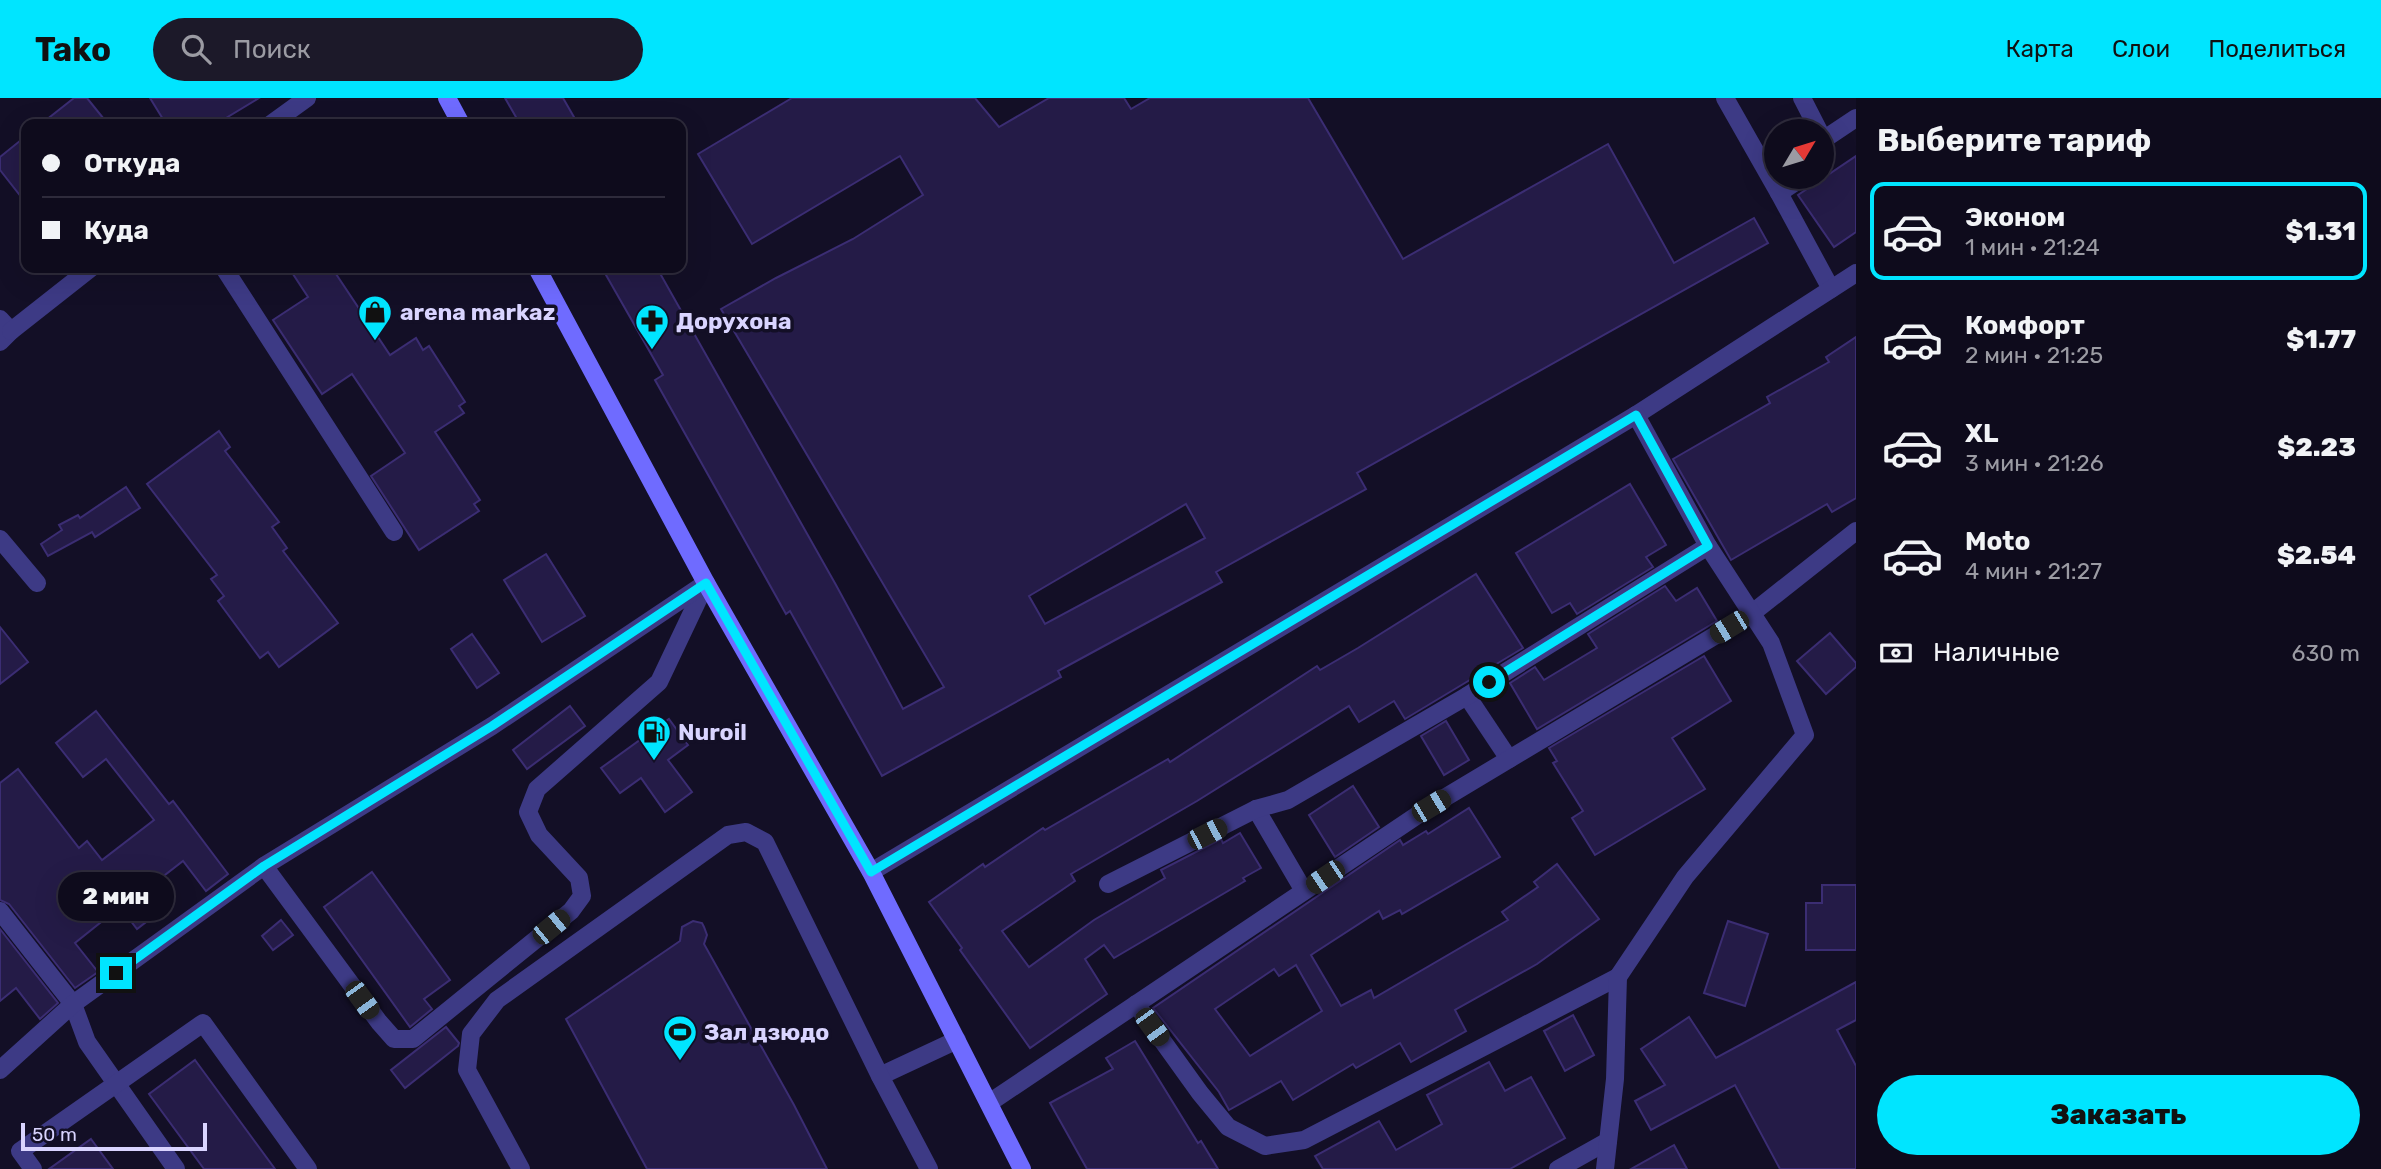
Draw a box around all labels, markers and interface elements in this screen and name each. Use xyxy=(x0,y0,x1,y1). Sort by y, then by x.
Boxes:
search box xyxy=(153,18,643,81)
text: Tako xyxy=(35,30,111,69)
icon: search xyxy=(177,30,215,68)
text: Поиск xyxy=(233,34,311,65)
text: Карта xyxy=(2005,35,2074,63)
text: Слои xyxy=(2112,35,2170,63)
text: Поделиться xyxy=(2208,35,2346,63)
north arrow xyxy=(1764,119,1834,189)
map controls xyxy=(1764,119,1834,189)
text: Выберите тариф xyxy=(1877,121,2151,159)
text: Откуда xyxy=(84,148,180,179)
icon: car xyxy=(1881,200,1944,263)
text: Эконом xyxy=(1965,202,2065,233)
text: Куда xyxy=(84,215,149,246)
text: $1.31 xyxy=(2285,216,2356,247)
text: 1 мин · 21:24 xyxy=(1965,233,2100,261)
shop icon: arena markaz xyxy=(356,293,394,342)
place label: arena markaz xyxy=(400,298,555,326)
pharmacy icon: Дорухона xyxy=(633,302,671,351)
place label: Дорухона xyxy=(676,307,792,335)
icon: car xyxy=(1881,308,1944,371)
text: Комфорт xyxy=(1965,310,2085,341)
text: $1.77 xyxy=(2286,324,2356,355)
text: 2 мин · 21:25 xyxy=(1965,341,2103,369)
icon: car xyxy=(1881,416,1944,479)
text: XL xyxy=(1965,418,1998,449)
text: $2.23 xyxy=(2277,432,2356,463)
text: 3 мин · 21:26 xyxy=(1965,449,2104,477)
icon: car xyxy=(1881,524,1944,587)
text: Moto xyxy=(1965,526,2030,557)
text: $2.54 xyxy=(2277,540,2356,571)
text: 4 мин · 21:27 xyxy=(1965,557,2102,585)
car xyxy=(1706,607,1753,647)
icon: cash xyxy=(1877,634,1915,672)
text: Наличные xyxy=(1933,637,2060,668)
text: 630 m xyxy=(2292,639,2360,667)
route start xyxy=(1473,666,1505,698)
fuel station icon: Nuroil xyxy=(635,713,673,762)
place label: Nuroil xyxy=(678,718,747,746)
car xyxy=(1408,786,1455,826)
car xyxy=(1184,815,1231,853)
car xyxy=(1302,857,1349,897)
callout: 2 мин xyxy=(58,872,174,920)
text: 2 мин xyxy=(82,882,150,910)
car xyxy=(529,906,574,948)
route end xyxy=(100,957,132,989)
car xyxy=(342,977,383,1023)
car xyxy=(1132,1004,1173,1050)
sports icon: Зал дзюдо xyxy=(661,1013,699,1062)
place label: Зал дзюдо xyxy=(704,1018,829,1046)
button: Заказать xyxy=(1877,1075,2360,1155)
scale bar xyxy=(21,1120,206,1152)
text: 50 m xyxy=(32,1123,77,1146)

